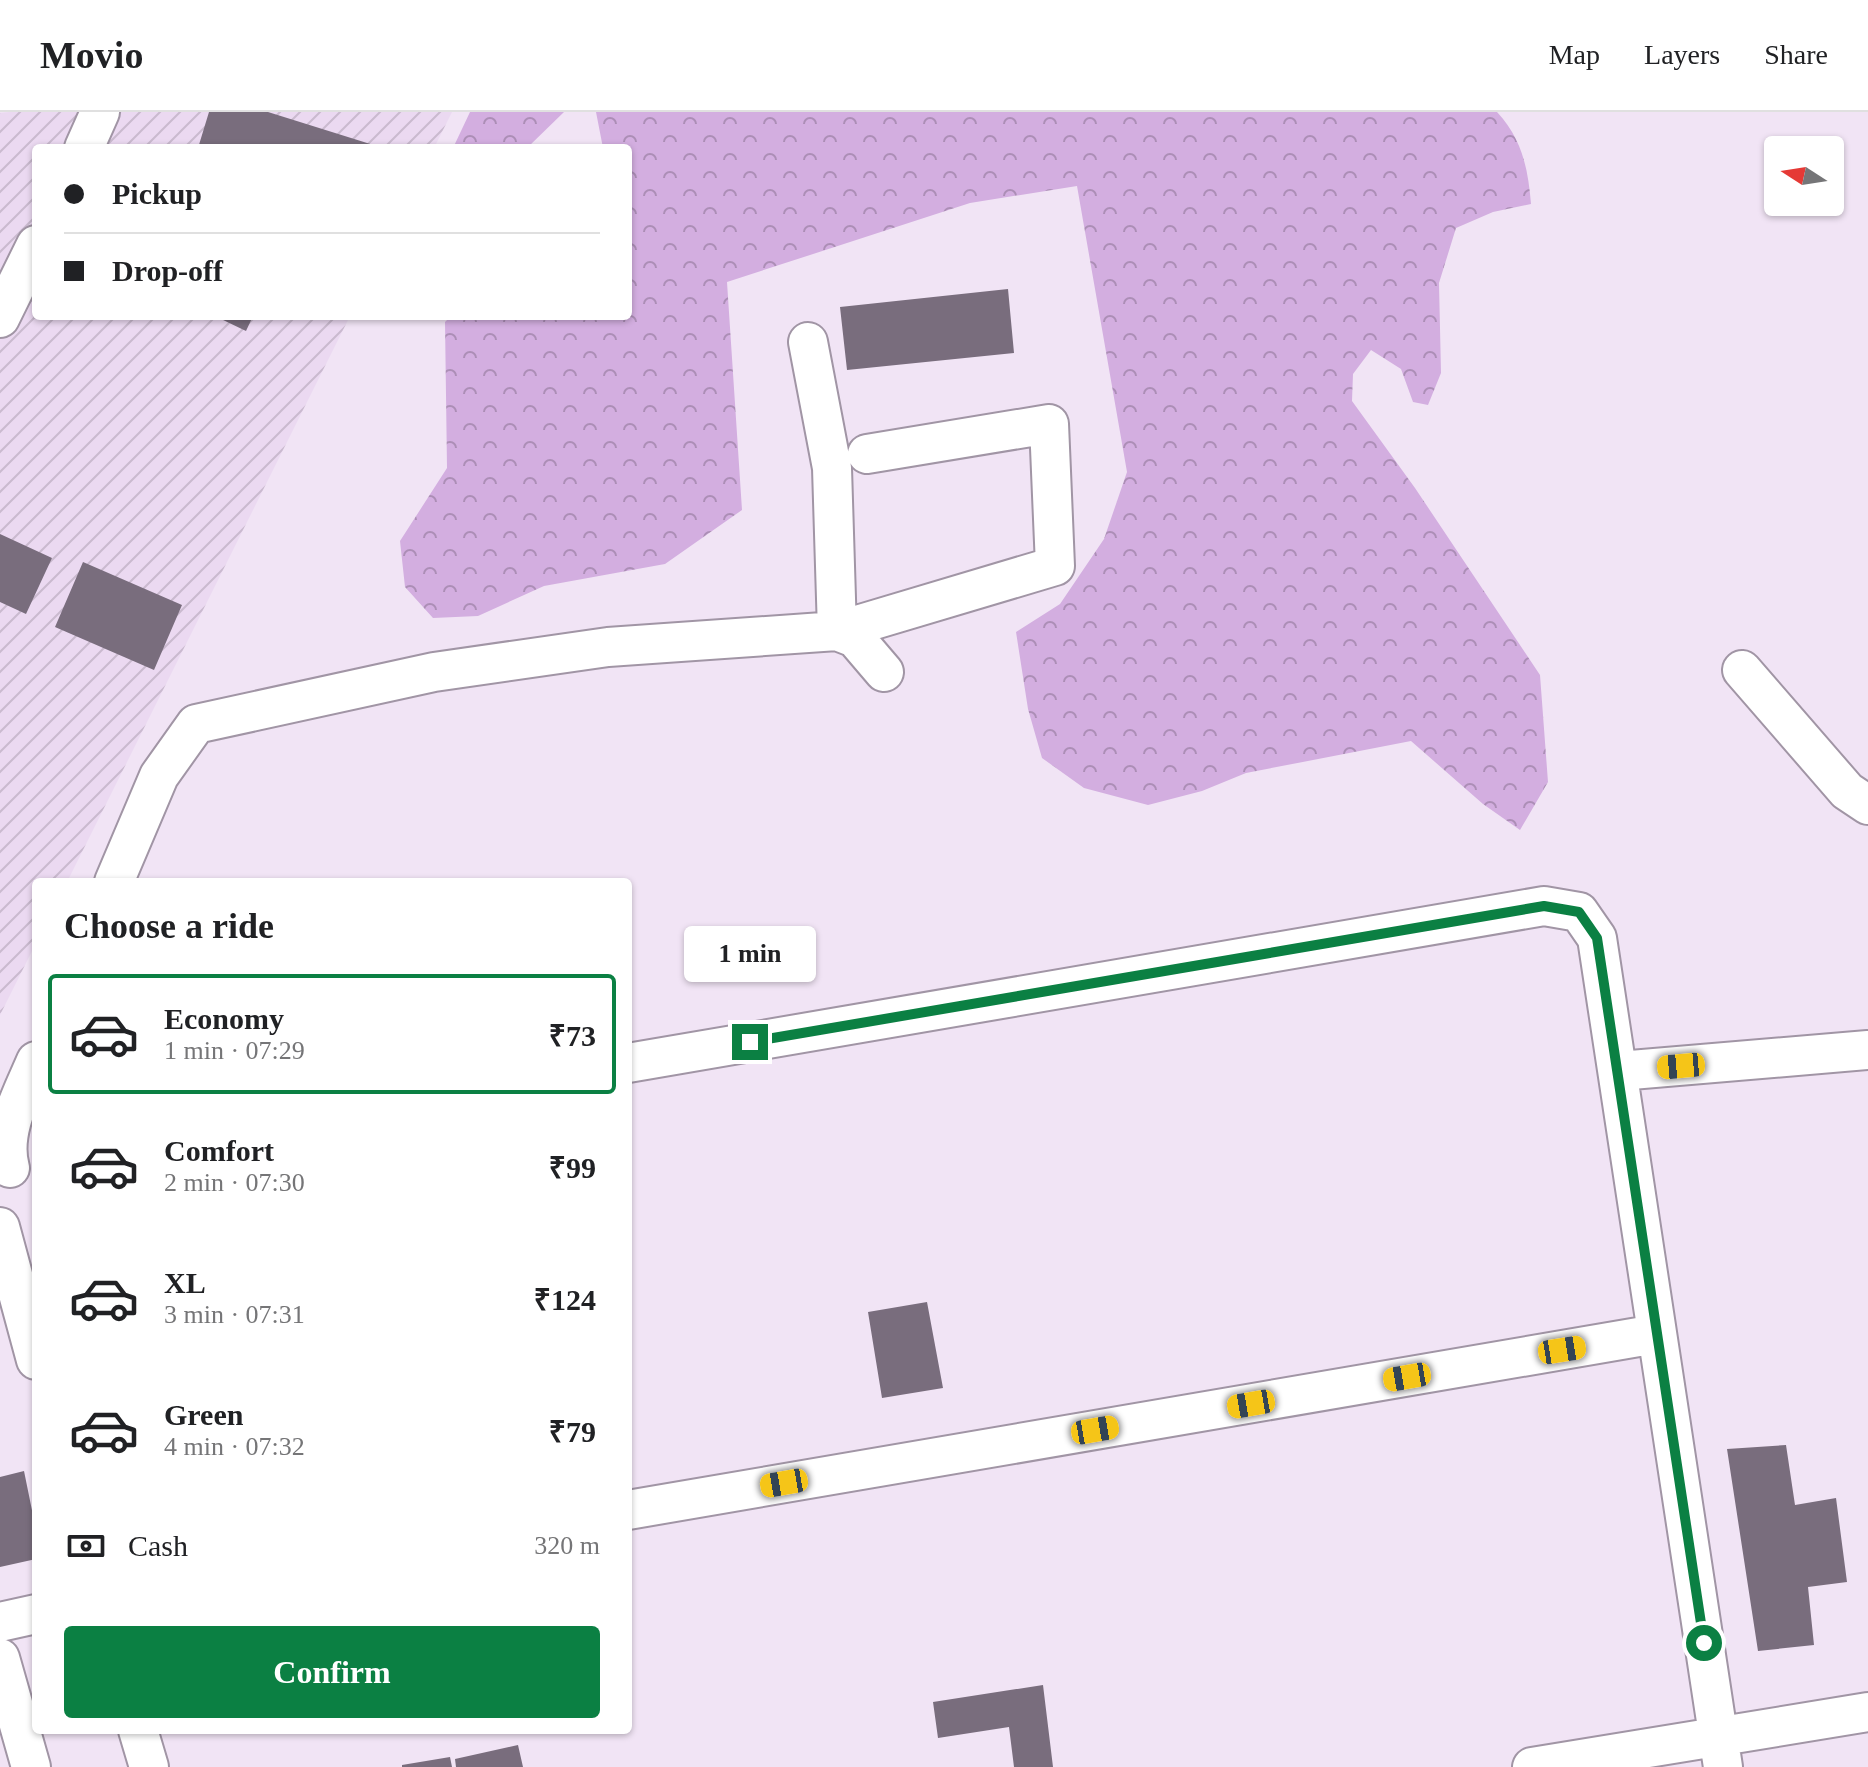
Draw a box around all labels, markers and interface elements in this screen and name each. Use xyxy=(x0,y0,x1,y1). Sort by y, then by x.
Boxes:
text: Movio xyxy=(40,34,143,76)
text: Map xyxy=(1549,39,1600,70)
text: Layers xyxy=(1644,39,1720,70)
text: Share xyxy=(1764,39,1828,70)
north arrow xyxy=(1764,136,1844,216)
map controls xyxy=(1764,136,1844,216)
text: Pickup xyxy=(112,177,202,210)
text: Drop-off xyxy=(112,254,223,287)
text: Choose a ride xyxy=(64,906,274,946)
callout: 1 min xyxy=(684,926,816,982)
text: 1 min xyxy=(719,939,781,968)
icon: car xyxy=(68,998,140,1070)
text: Economy xyxy=(164,1002,284,1035)
text: ₹73 xyxy=(549,1019,596,1052)
route end xyxy=(732,1024,768,1060)
text: 1 min · 07:29 xyxy=(164,1036,305,1065)
car xyxy=(1656,1052,1706,1080)
icon: car xyxy=(68,1130,140,1202)
text: Comfort xyxy=(164,1134,274,1167)
text: ₹99 xyxy=(549,1151,596,1184)
text: 2 min · 07:30 xyxy=(164,1168,305,1197)
icon: car xyxy=(68,1262,140,1334)
text: XL xyxy=(164,1266,206,1299)
text: ₹124 xyxy=(534,1283,596,1316)
text: 3 min · 07:31 xyxy=(164,1300,305,1329)
car xyxy=(1536,1334,1588,1366)
car xyxy=(1381,1361,1433,1393)
car xyxy=(1225,1388,1277,1420)
icon: car xyxy=(68,1394,140,1466)
text: Green xyxy=(164,1398,243,1431)
car xyxy=(1069,1414,1121,1446)
text: ₹79 xyxy=(549,1415,596,1448)
text: 4 min · 07:32 xyxy=(164,1432,305,1461)
car xyxy=(758,1467,810,1499)
icon: cash xyxy=(64,1524,108,1568)
text: Cash xyxy=(128,1529,188,1562)
text: 320 m xyxy=(534,1531,600,1560)
route start xyxy=(1686,1625,1722,1661)
button: Confirm xyxy=(64,1626,600,1718)

